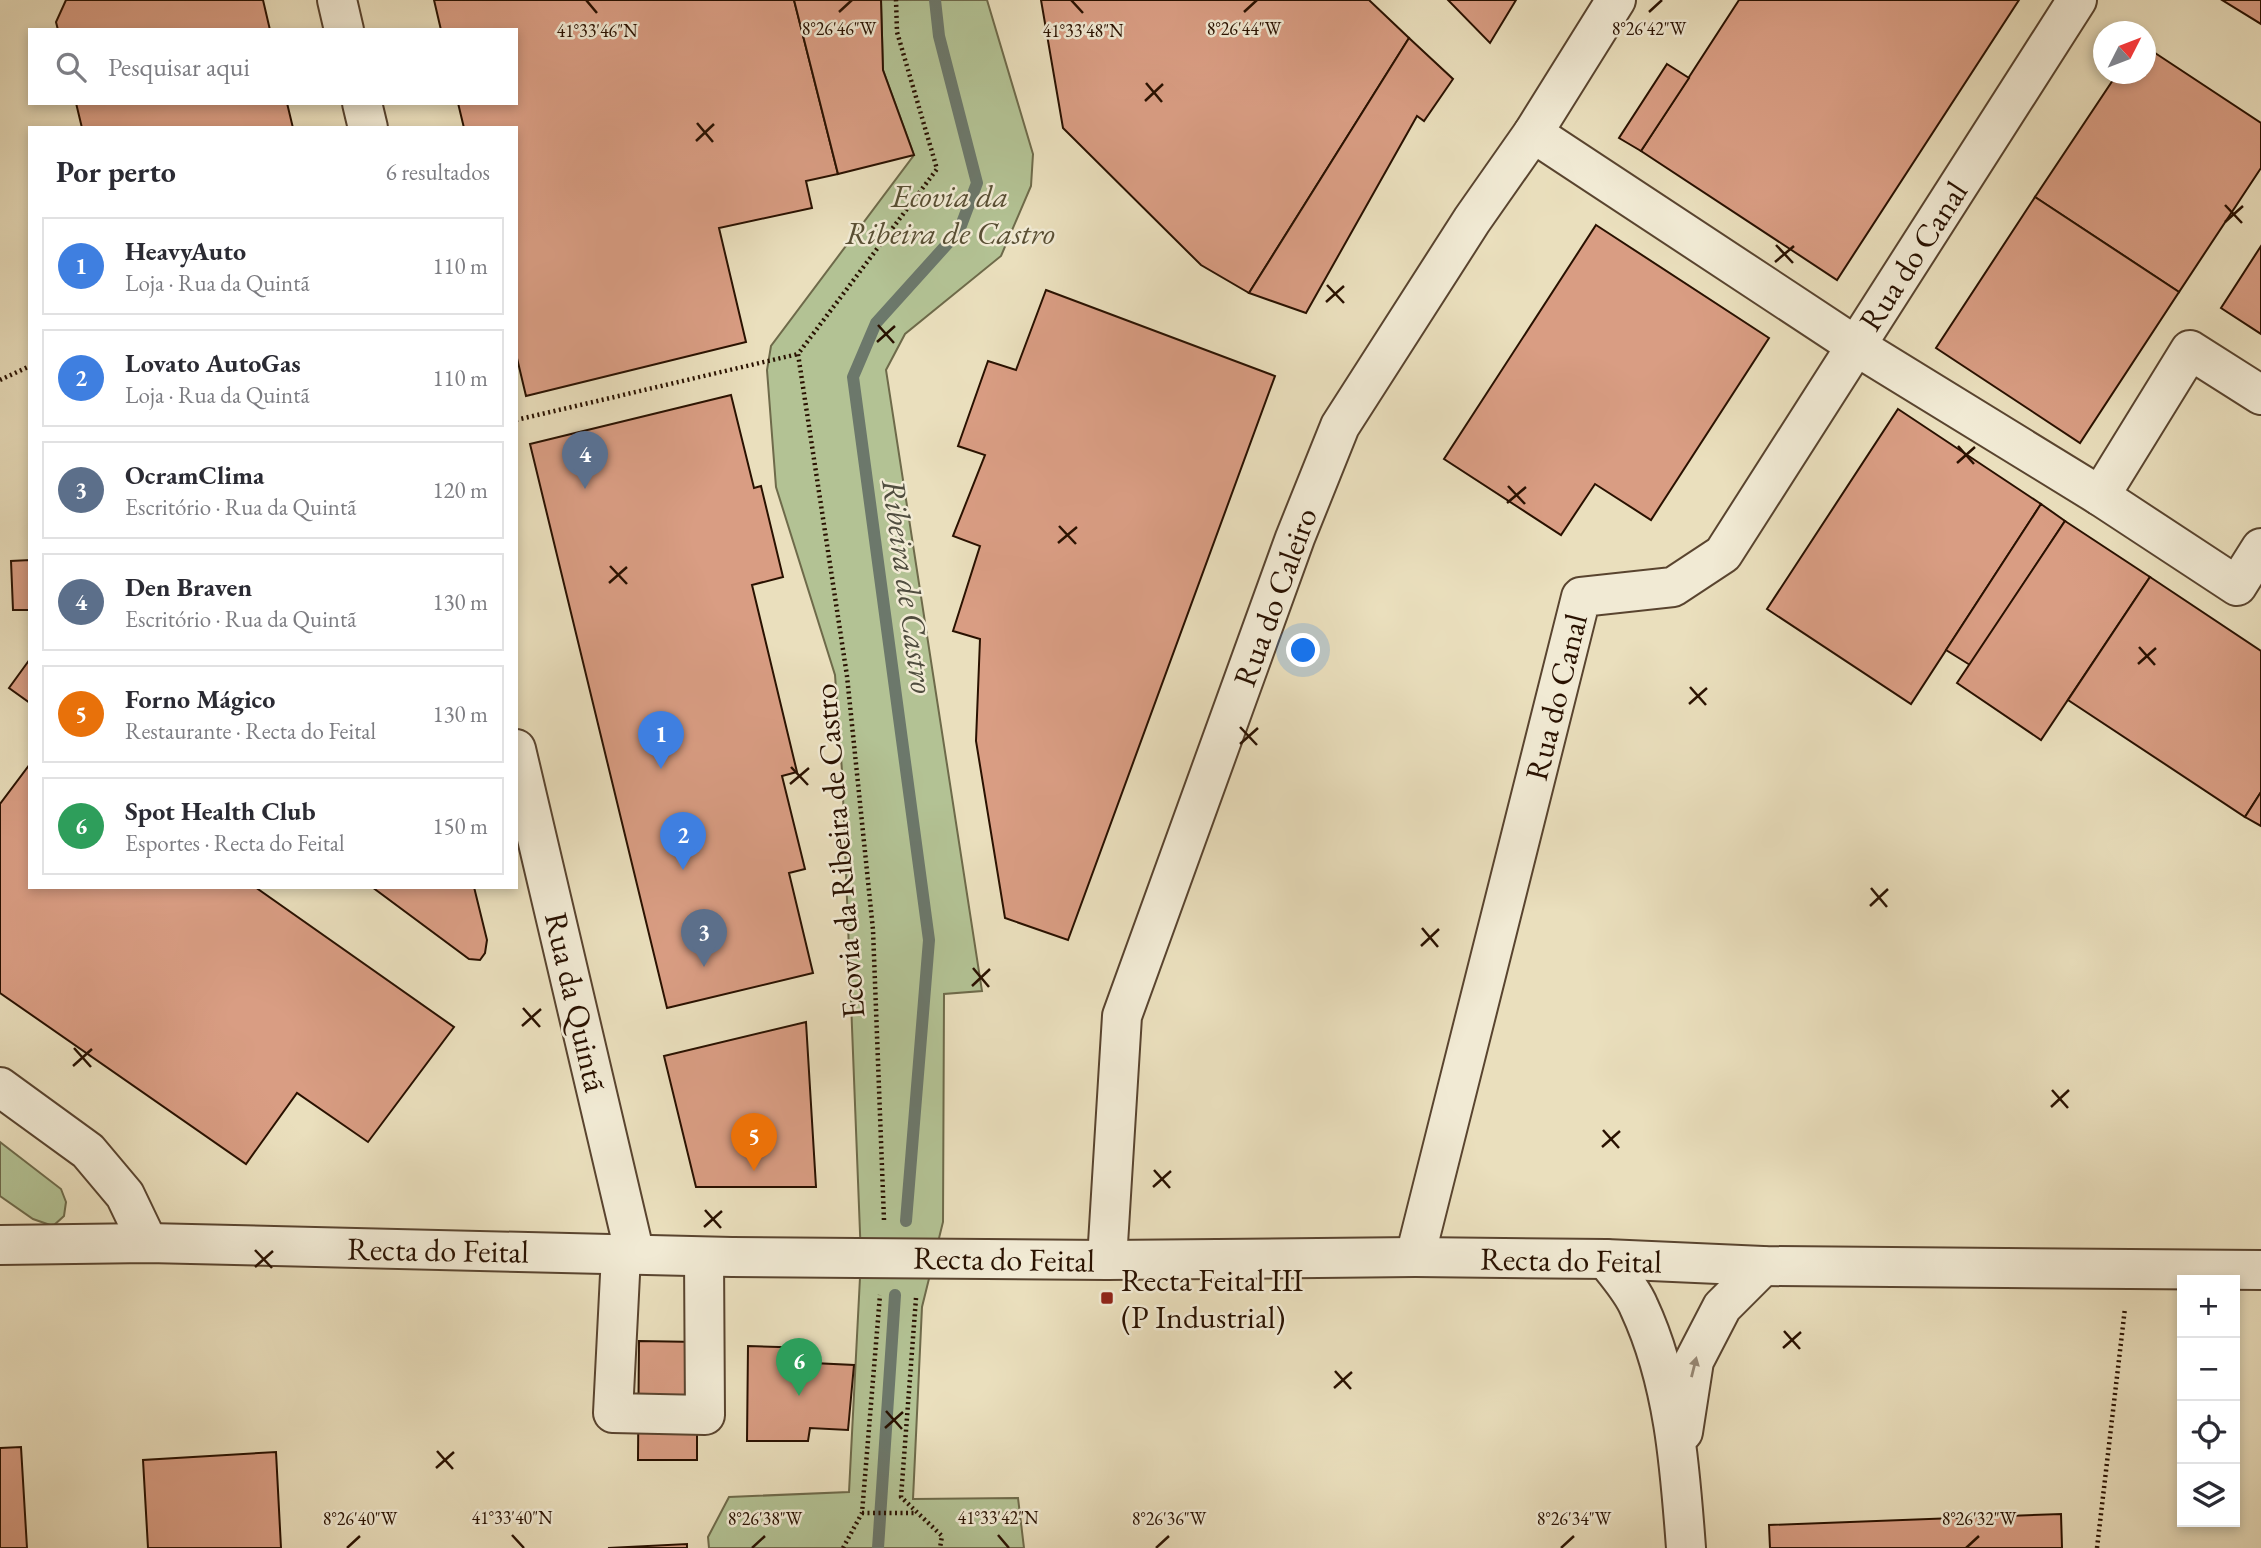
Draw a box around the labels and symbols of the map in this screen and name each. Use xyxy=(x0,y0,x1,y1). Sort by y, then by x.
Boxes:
text: 8°26'46"W xyxy=(802,17,877,40)
text: 8°26'44"W xyxy=(1207,17,1282,40)
text: 8°26'42"W xyxy=(1612,17,1687,40)
text: 41°33'46"N xyxy=(557,19,638,42)
text: 41°33'48"N xyxy=(1043,19,1124,42)
north arrow xyxy=(2093,21,2156,84)
street label: Rua do Canal xyxy=(1849,173,1977,339)
park label: Ecovia da Ribeira de Castro xyxy=(845,175,1055,254)
pin: 4 xyxy=(562,431,608,489)
water label: Ribeira de Castro xyxy=(872,476,945,696)
street label: Rua do Caleiro xyxy=(1223,502,1327,692)
street label: Rua do Canal xyxy=(1515,609,1597,785)
your location xyxy=(1286,633,1320,667)
street label: Ecovia da Ribeira de Castro xyxy=(803,682,875,1020)
pin: 1 xyxy=(638,711,684,769)
pin: 2 xyxy=(660,812,706,870)
street label: Rua da Quintã xyxy=(535,908,617,1096)
pin: 3 xyxy=(681,909,727,967)
pin: 5 xyxy=(731,1113,777,1171)
street label: Recta do Feital xyxy=(347,1227,530,1273)
street label: Recta do Feital xyxy=(913,1236,1096,1282)
street label: Recta do Feital xyxy=(1480,1237,1663,1283)
place label: Recta Feital III (P Industrial) xyxy=(1121,1259,1304,1338)
marker: Recta Feital III (P Industrial) xyxy=(1099,1290,1115,1306)
pin: 6 xyxy=(776,1338,822,1396)
one-way arrow xyxy=(1689,1356,1700,1378)
text: 41°33'40"N xyxy=(472,1506,553,1529)
text: 41°33'42"N xyxy=(958,1506,1039,1529)
text: 8°26'40"W xyxy=(323,1507,398,1530)
text: 8°26'38"W xyxy=(728,1507,803,1530)
text: 8°26'36"W xyxy=(1132,1507,1207,1530)
text: 8°26'34"W xyxy=(1537,1507,1612,1530)
text: 8°26'32"W xyxy=(1942,1507,2017,1530)

